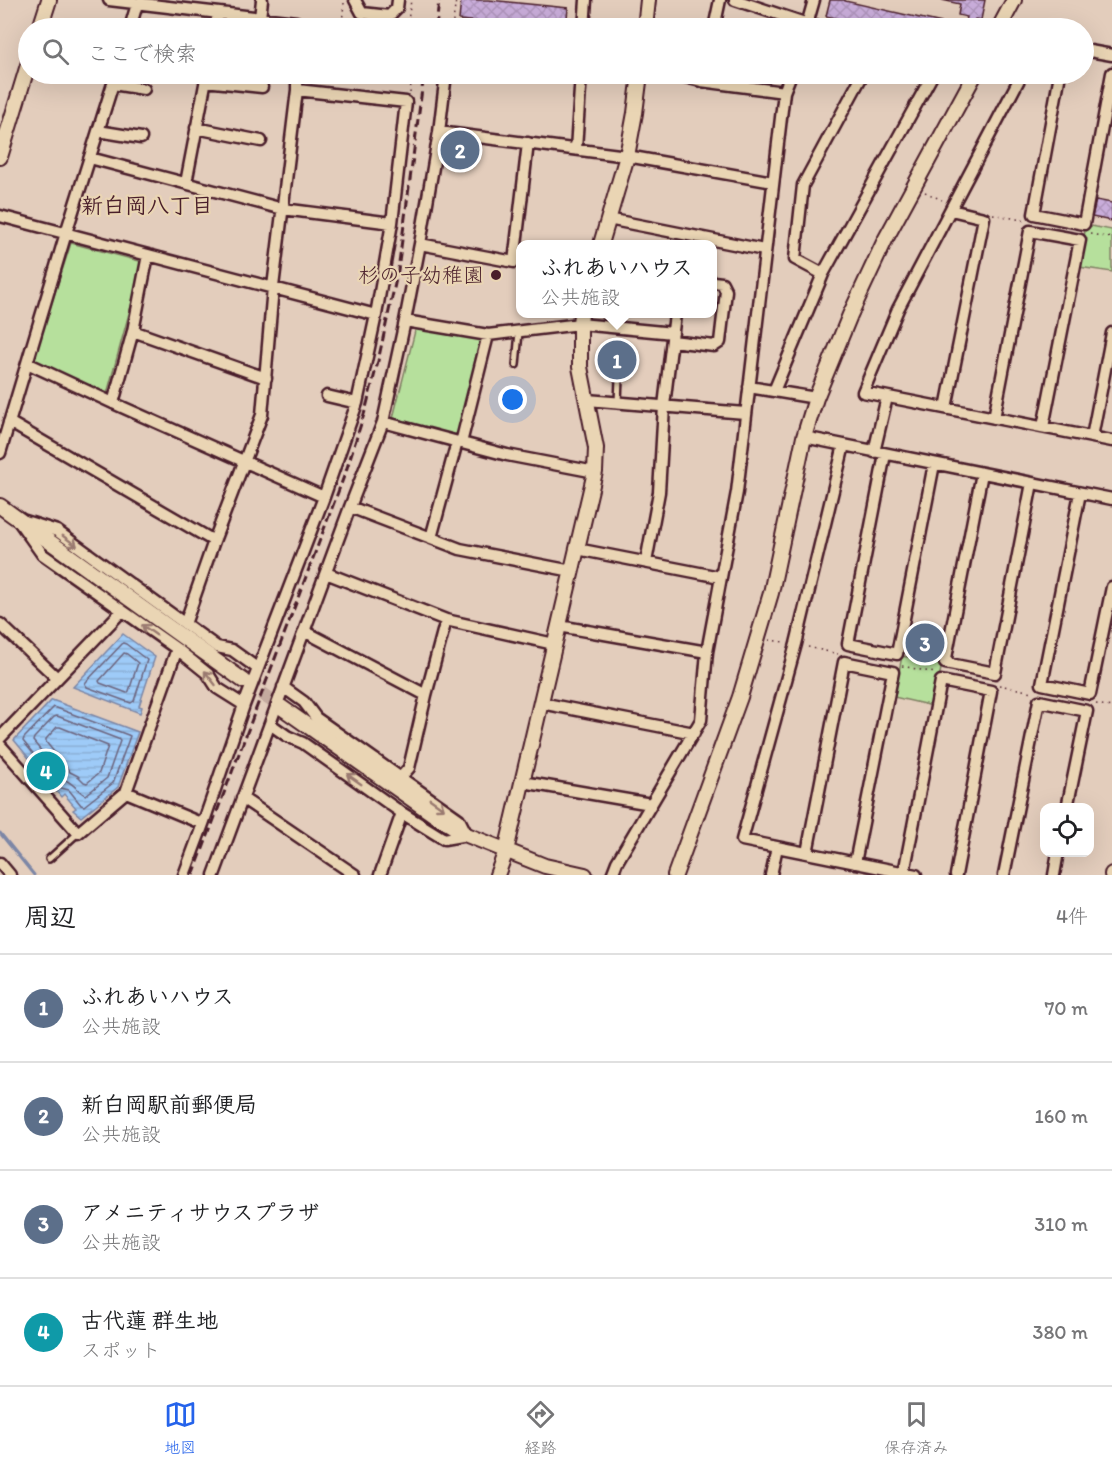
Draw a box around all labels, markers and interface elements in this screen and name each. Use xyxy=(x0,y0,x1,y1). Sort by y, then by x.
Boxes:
search box xyxy=(18,18,1094,84)
icon: search xyxy=(39,35,72,68)
text: ここで検索 xyxy=(87,40,197,67)
pin: 2 xyxy=(440,128,480,172)
district label: 新白岡八丁目 xyxy=(81,192,213,219)
popup xyxy=(516,240,717,318)
text: ふれあいハウス xyxy=(540,254,693,281)
place label: 杉の子幼稚園 xyxy=(358,262,484,287)
marker: 杉の子幼稚園 xyxy=(489,268,503,282)
text: 公共施設 xyxy=(540,285,620,309)
pin: 1 xyxy=(598,338,636,382)
your location xyxy=(498,385,527,414)
one-way arrow xyxy=(61,534,77,547)
pin: 3 xyxy=(906,620,944,666)
one-way arrow xyxy=(142,624,158,636)
one-way arrow xyxy=(203,670,216,686)
pin: 4 xyxy=(26,748,66,794)
one-way arrow xyxy=(347,773,363,785)
one-way arrow xyxy=(428,798,445,810)
map controls xyxy=(1040,803,1094,857)
button: locate xyxy=(1040,803,1094,857)
text: 周辺 xyxy=(24,901,76,933)
text: 4件 xyxy=(1056,904,1088,928)
text: ふれあいハウス xyxy=(81,983,234,1010)
text: 1 xyxy=(39,996,48,1020)
text: 70 m xyxy=(1044,996,1088,1020)
text: 公共施設 xyxy=(81,1014,161,1038)
text: 新白岡駅前郵便局 xyxy=(81,1091,257,1118)
text: 2 xyxy=(38,1104,49,1128)
text: 160 m xyxy=(1035,1104,1088,1128)
text: 公共施設 xyxy=(81,1122,161,1146)
text: アメニティサウスプラザ xyxy=(81,1199,319,1226)
text: 3 xyxy=(38,1212,49,1236)
text: 310 m xyxy=(1034,1212,1088,1236)
text: 公共施設 xyxy=(81,1230,161,1254)
text: 古代蓮 群生地 xyxy=(81,1307,218,1334)
text: 4 xyxy=(37,1320,50,1344)
text: 380 m xyxy=(1033,1320,1088,1344)
text: スポット xyxy=(81,1338,161,1362)
tab: 地図 xyxy=(164,1398,197,1458)
tab: 経路 xyxy=(524,1398,557,1458)
tab: 保存済み xyxy=(884,1398,948,1458)

